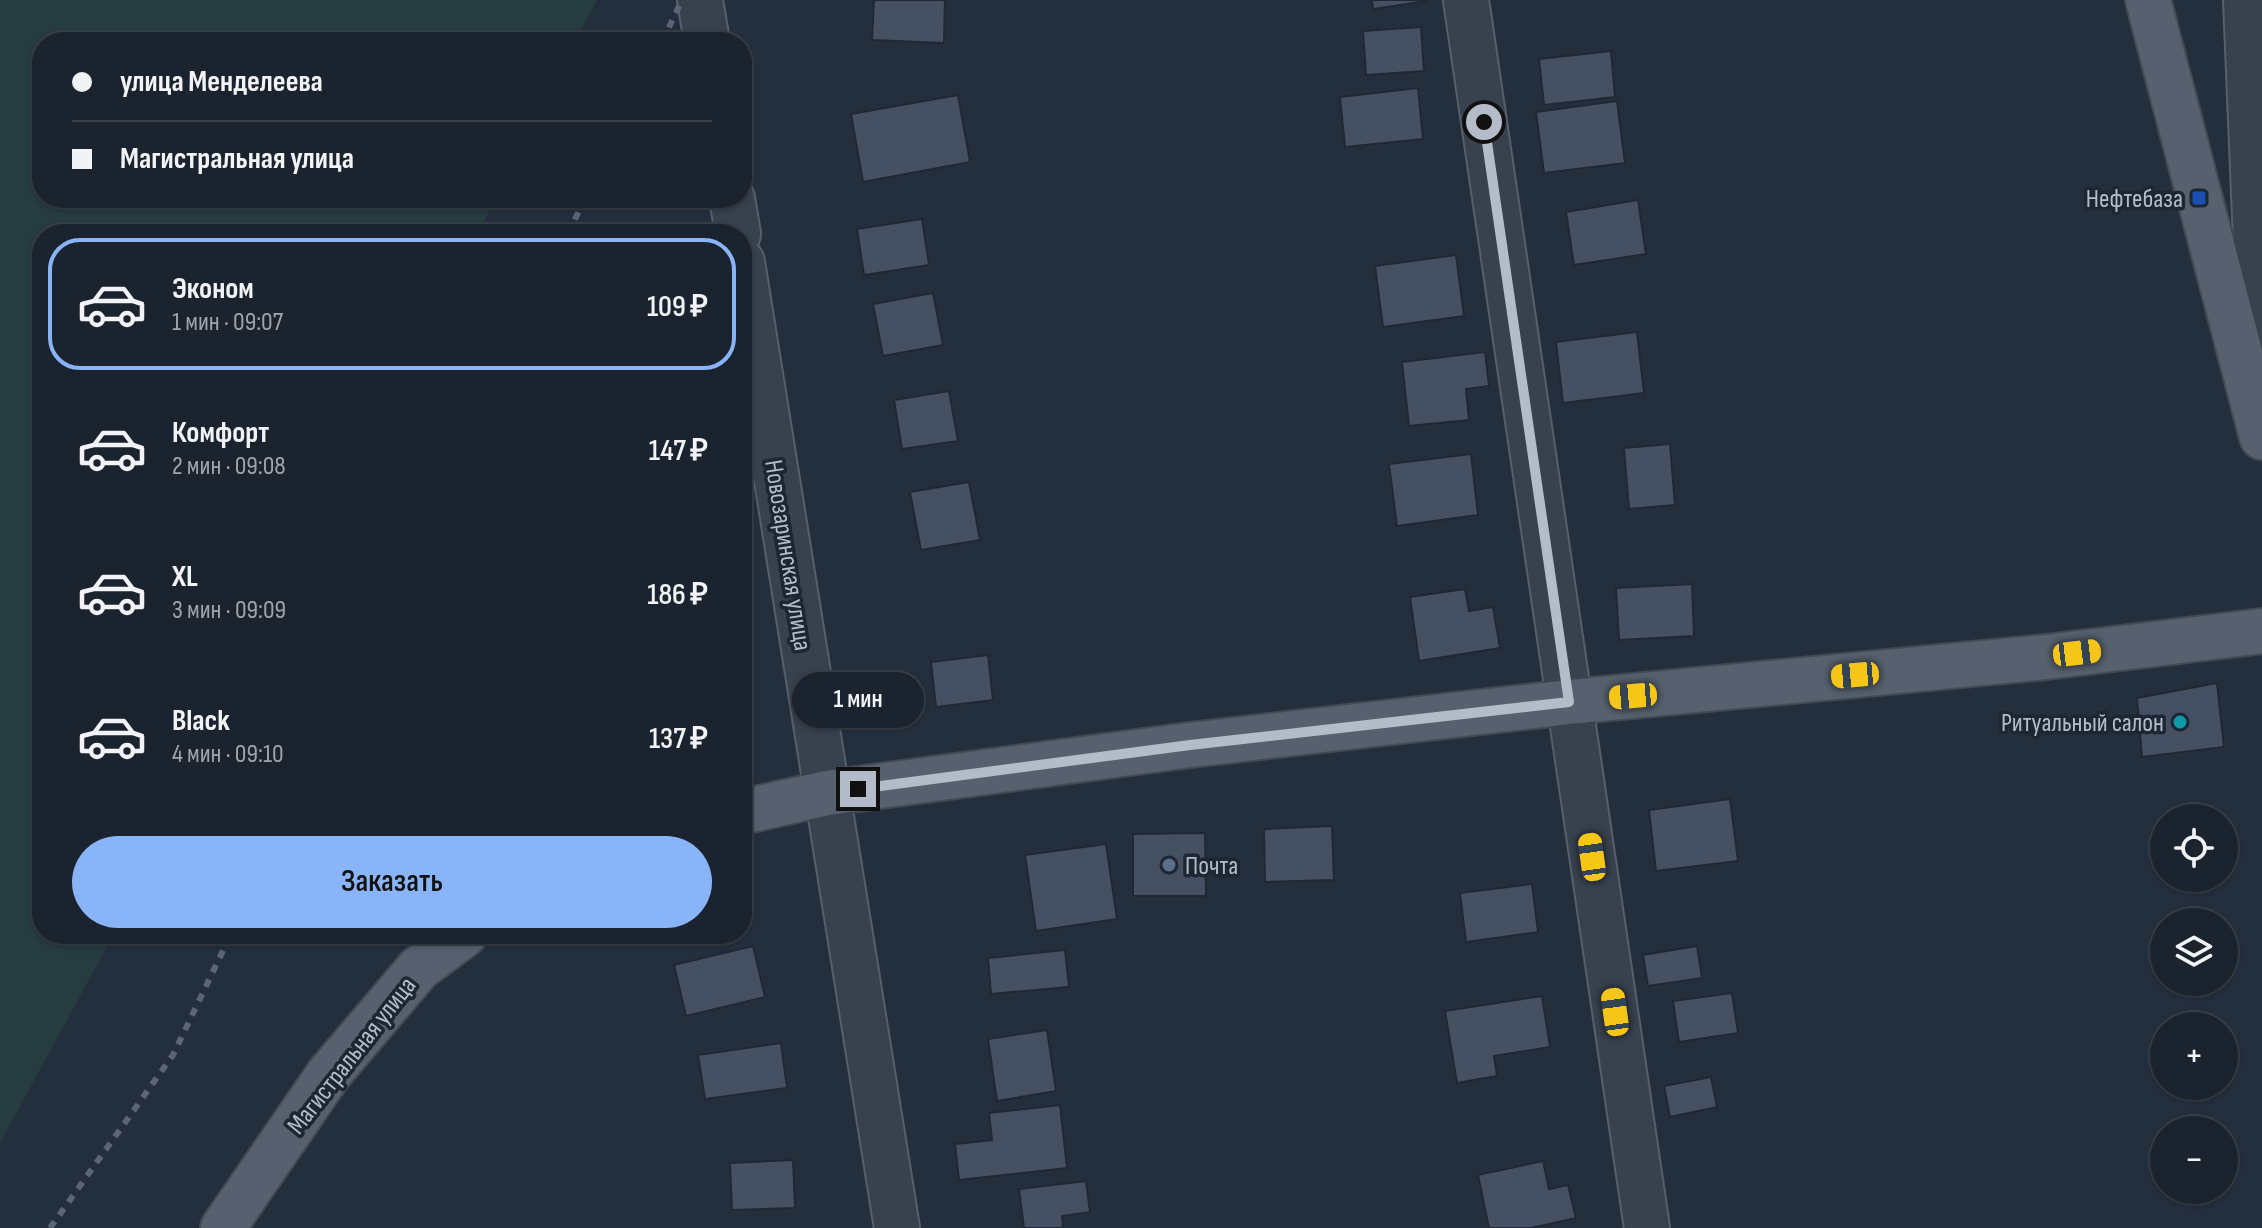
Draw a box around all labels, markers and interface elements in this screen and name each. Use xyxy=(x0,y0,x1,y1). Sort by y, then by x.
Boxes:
text: улица Менделеева xyxy=(120,64,323,100)
route start xyxy=(1466,104,1502,140)
text: Магистральная улица xyxy=(120,141,354,177)
place label: Нефтебаза xyxy=(2086,184,2183,215)
marker: Нефтебаза xyxy=(2190,189,2208,207)
icon: car xyxy=(76,268,148,340)
text: Эконом xyxy=(172,271,254,307)
text: 109 ₽ xyxy=(647,289,708,325)
text: 1 мин · 09:07 xyxy=(172,307,283,338)
icon: car xyxy=(76,412,148,484)
text: Комфорт xyxy=(172,415,269,451)
text: 147 ₽ xyxy=(649,433,708,469)
text: 2 мин · 09:08 xyxy=(172,451,286,482)
street label: Новозаринская улица xyxy=(757,458,818,653)
icon: car xyxy=(76,556,148,628)
text: XL xyxy=(172,559,198,595)
text: 186 ₽ xyxy=(647,577,708,613)
text: 3 мин · 09:09 xyxy=(172,595,286,626)
car xyxy=(2052,638,2102,668)
car xyxy=(1830,661,1880,689)
callout: 1 мин xyxy=(792,673,924,729)
car xyxy=(1608,682,1658,710)
text: 1 мин xyxy=(833,684,883,715)
icon: car xyxy=(76,700,148,772)
text: Black xyxy=(172,703,230,739)
place label: Ритуальный салон xyxy=(2001,708,2164,739)
marker: Ритуальный салон xyxy=(2171,713,2189,731)
text: 137 ₽ xyxy=(649,721,708,757)
text: 4 мин · 09:10 xyxy=(172,739,284,770)
route end xyxy=(840,771,876,807)
map controls xyxy=(2150,804,2238,1204)
button: locate xyxy=(2150,804,2238,892)
car xyxy=(1577,832,1607,882)
button: Заказать xyxy=(72,836,712,928)
place label: Почта xyxy=(1185,851,1238,882)
marker: Почта xyxy=(1160,856,1178,874)
button: layers xyxy=(2150,908,2238,996)
street label: Магистральная улица xyxy=(281,971,423,1141)
car xyxy=(1600,987,1630,1037)
button: + xyxy=(2150,1012,2238,1100)
button: − xyxy=(2150,1116,2238,1204)

